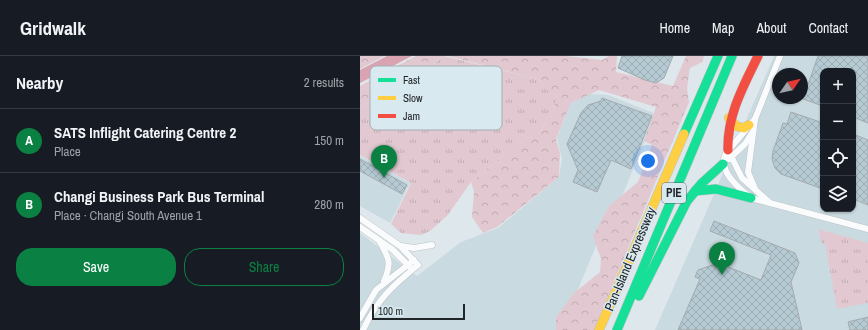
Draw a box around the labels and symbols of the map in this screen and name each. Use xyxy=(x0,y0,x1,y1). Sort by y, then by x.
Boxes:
legend xyxy=(370,66,502,130)
north arrow xyxy=(772,68,808,104)
text: Fast xyxy=(403,73,421,87)
text: Slow xyxy=(403,91,423,105)
text: Jam xyxy=(403,109,420,123)
pin: B xyxy=(371,145,397,178)
your location xyxy=(638,151,658,171)
road number: PIE xyxy=(662,183,686,203)
street label: Pan-Island Expressway xyxy=(600,204,660,314)
pin: A xyxy=(709,242,735,275)
scale bar xyxy=(372,302,465,321)

